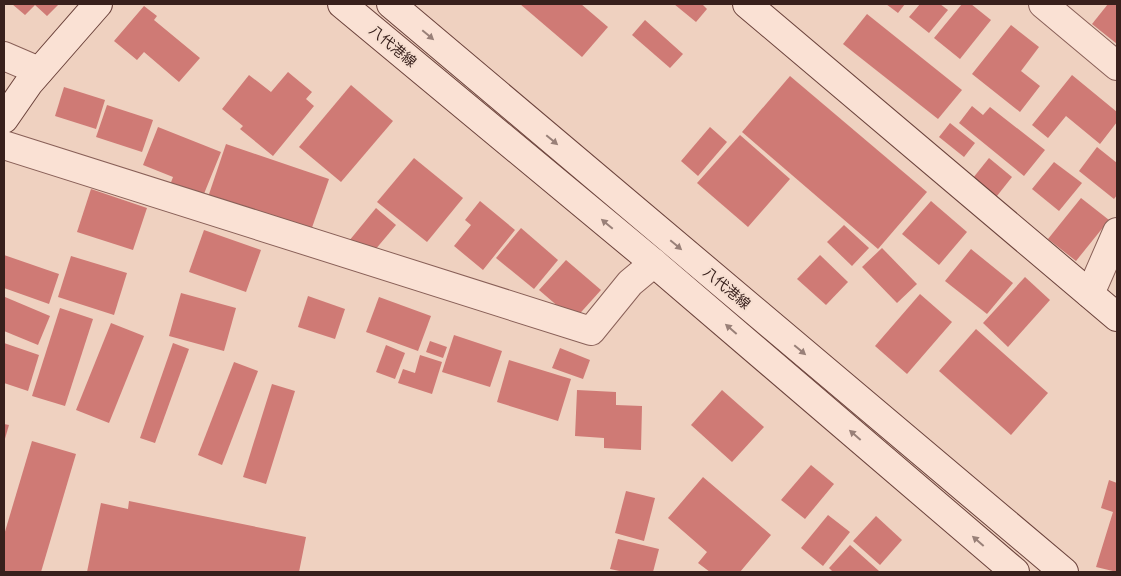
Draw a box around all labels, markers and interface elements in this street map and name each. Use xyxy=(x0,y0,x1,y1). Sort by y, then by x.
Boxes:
street label: 八代港線 xyxy=(365,20,421,72)
one-way arrow xyxy=(421,30,434,41)
one-way arrow xyxy=(546,134,558,146)
one-way arrow xyxy=(601,219,614,230)
one-way arrow xyxy=(670,239,682,251)
street label: 八代港線 xyxy=(699,262,755,314)
one-way arrow xyxy=(725,324,738,335)
one-way arrow xyxy=(794,344,807,355)
one-way arrow xyxy=(849,429,861,441)
one-way arrow xyxy=(972,535,985,546)

